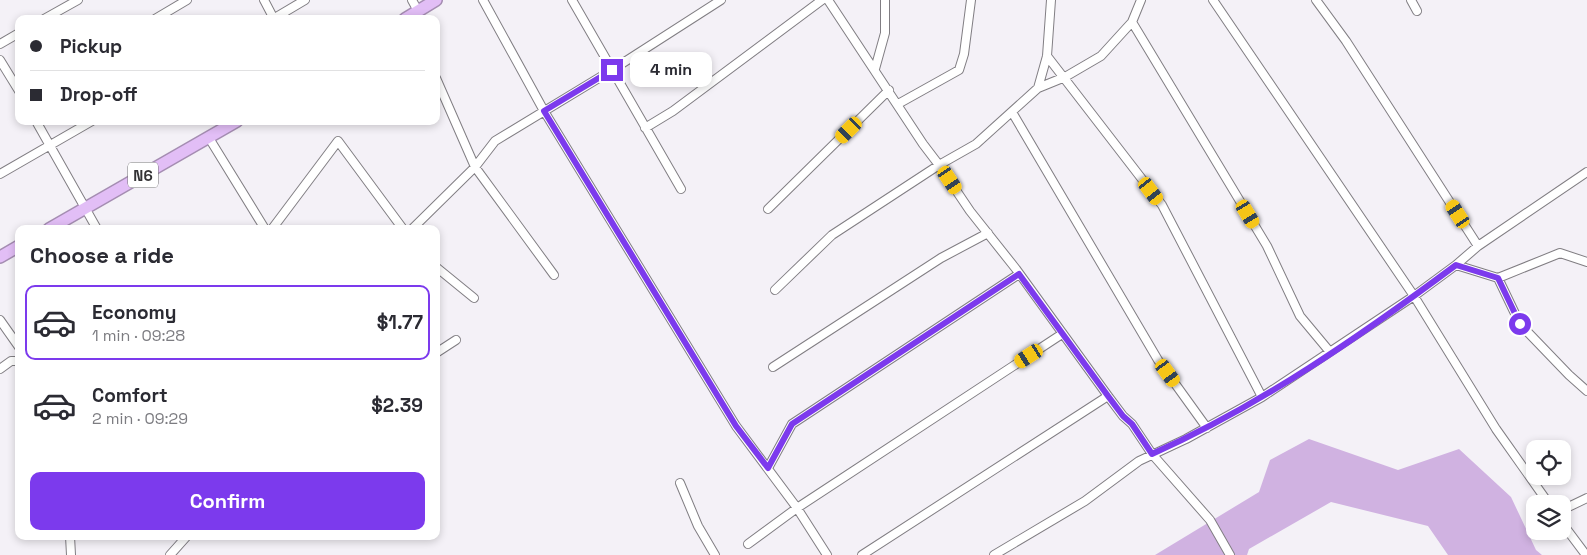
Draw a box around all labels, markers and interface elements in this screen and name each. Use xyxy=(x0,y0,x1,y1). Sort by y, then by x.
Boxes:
text: Pickup xyxy=(60,34,122,59)
callout: 4 min xyxy=(630,52,712,88)
route end xyxy=(601,59,623,81)
text: 4 min xyxy=(650,59,692,80)
text: Drop-off xyxy=(60,82,138,107)
car xyxy=(833,114,864,146)
road number: N6 xyxy=(128,162,158,188)
car xyxy=(935,163,964,197)
car xyxy=(1135,175,1166,207)
car xyxy=(1233,197,1262,231)
car xyxy=(1443,197,1472,231)
text: Choose a ride xyxy=(30,241,174,269)
icon: car xyxy=(32,300,77,345)
text: Economy xyxy=(92,300,176,325)
text: $1.77 xyxy=(377,310,423,335)
route start xyxy=(1509,313,1531,335)
text: 1 min · 09:28 xyxy=(92,325,185,346)
car xyxy=(1012,342,1045,370)
car xyxy=(1153,356,1182,390)
icon: car xyxy=(32,383,77,428)
text: Comfort xyxy=(92,383,168,408)
text: $2.39 xyxy=(371,393,423,418)
text: 2 min · 09:29 xyxy=(92,408,188,429)
map controls xyxy=(1526,440,1571,540)
button: locate xyxy=(1526,440,1571,485)
button: Confirm xyxy=(30,472,425,530)
button: layers xyxy=(1526,495,1571,540)

